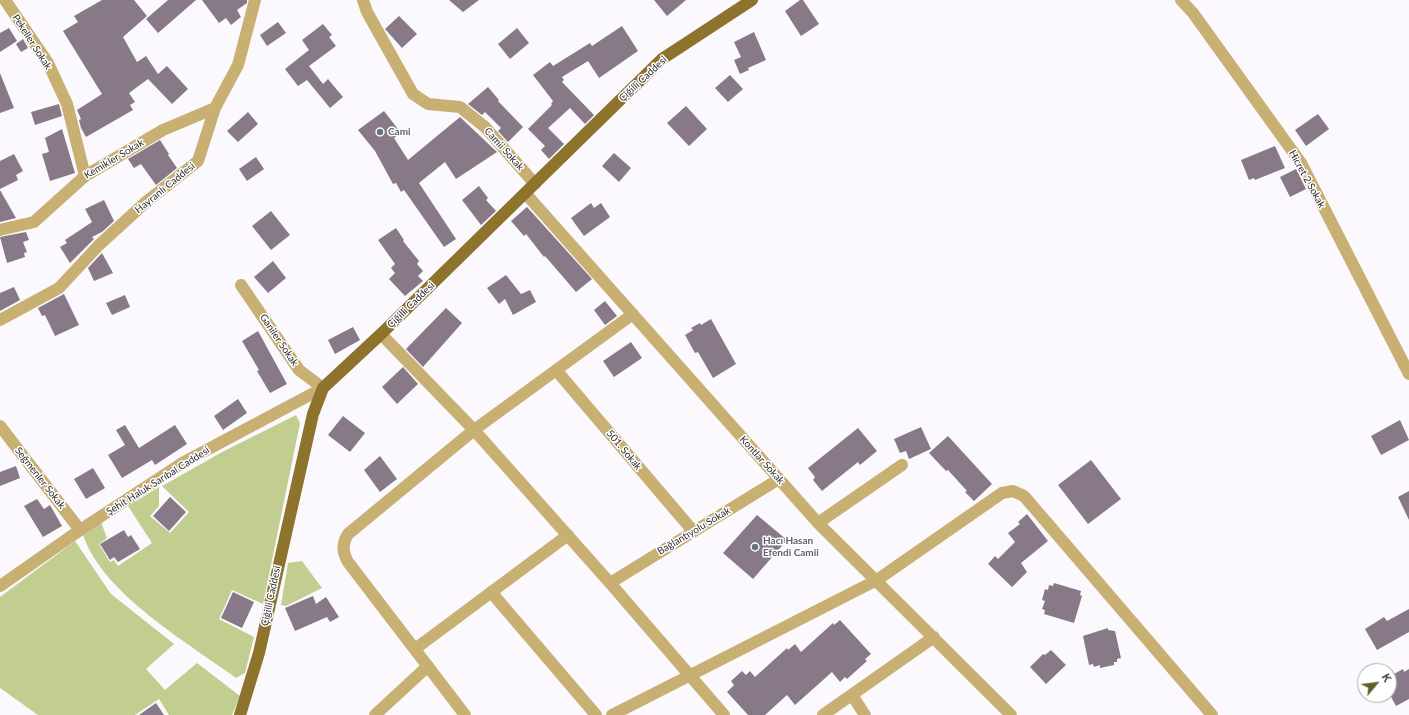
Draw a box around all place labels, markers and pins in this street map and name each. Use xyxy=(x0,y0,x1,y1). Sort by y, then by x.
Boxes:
place label: Cami xyxy=(388,126,411,138)
marker: Cami xyxy=(375,127,385,137)
place label: Hacı Hasan Efendi Camii xyxy=(763,535,819,558)
marker: Hacı Hasan Efendi Camii xyxy=(750,542,760,552)

